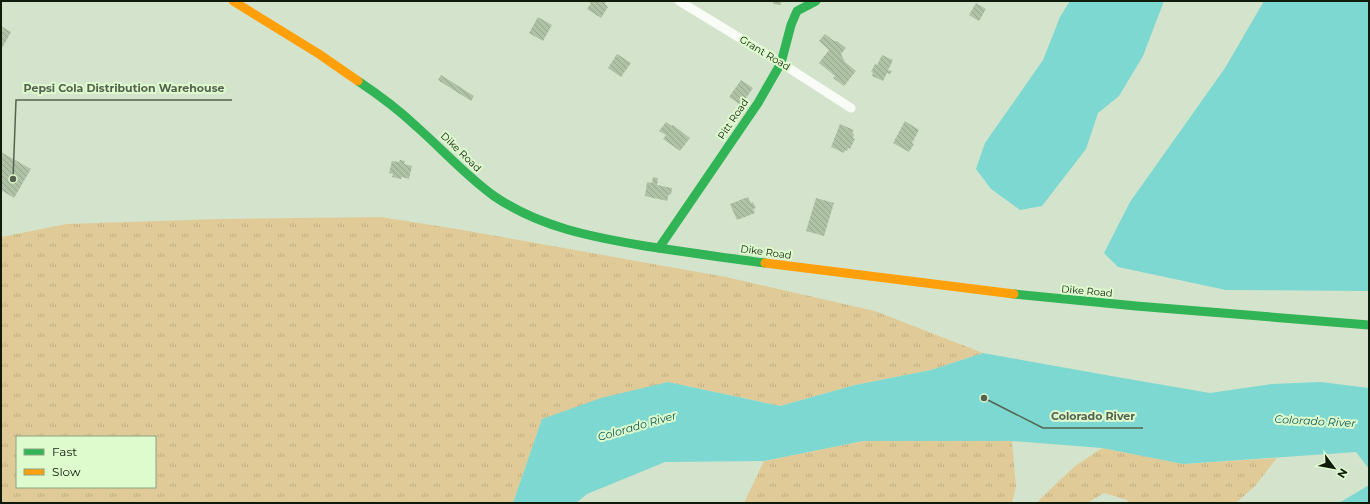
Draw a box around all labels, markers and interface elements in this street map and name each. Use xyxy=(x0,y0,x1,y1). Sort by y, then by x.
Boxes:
street label: Grant Road xyxy=(737,33,793,73)
callout: Pepsi Cola Distribution Warehouse xyxy=(16,77,232,100)
text: Pepsi Cola Distribution Warehouse xyxy=(24,81,224,95)
street label: Pitt Road xyxy=(715,96,751,142)
street label: Dike Road xyxy=(438,129,484,175)
street label: Dike Road xyxy=(740,242,792,262)
street label: Dike Road xyxy=(1061,282,1113,300)
callout: Colorado River xyxy=(1043,405,1143,428)
water label: Colorado River xyxy=(596,408,678,444)
text: Colorado River xyxy=(1051,409,1135,423)
water label: Colorado River xyxy=(1274,412,1356,430)
legend xyxy=(16,436,156,488)
text: Fast xyxy=(52,444,77,459)
north arrow xyxy=(1314,448,1354,488)
text: Slow xyxy=(52,464,81,479)
text: N xyxy=(1334,466,1351,481)

